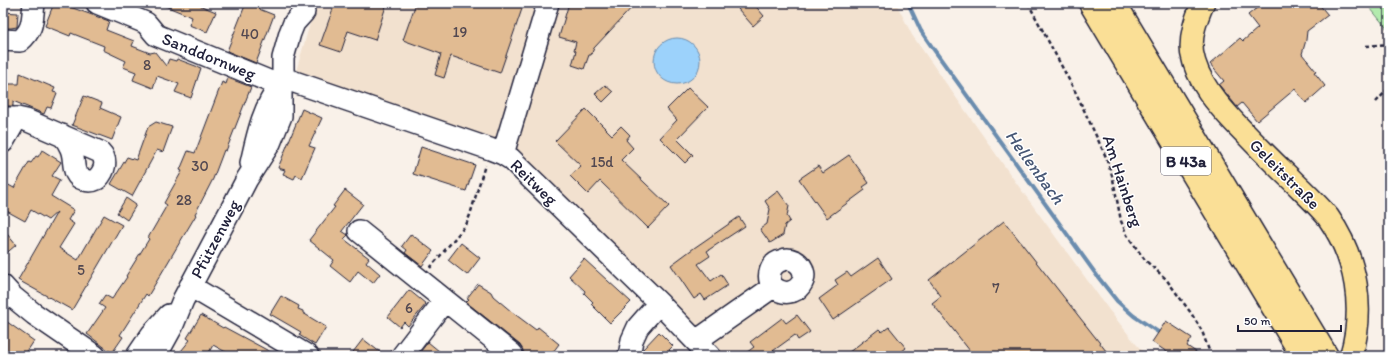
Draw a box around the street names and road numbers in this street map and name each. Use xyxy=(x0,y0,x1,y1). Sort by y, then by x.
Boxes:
street label: Sanddornweg xyxy=(159,28,259,84)
street label: Am Hainberg xyxy=(1099,132,1147,230)
street label: Geleitstraße xyxy=(1246,135,1324,213)
road number: B 43a xyxy=(1161,147,1211,175)
street label: Reitweg xyxy=(506,155,562,209)
street label: Pfützenweg xyxy=(186,196,244,282)

